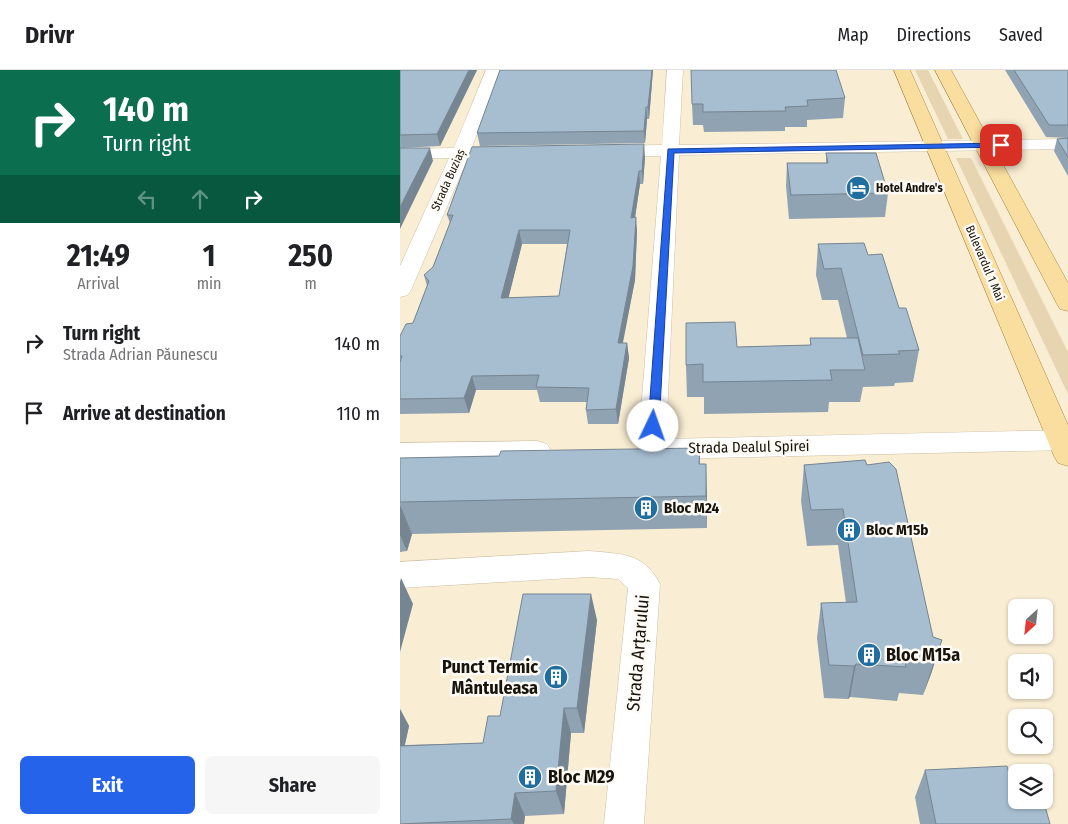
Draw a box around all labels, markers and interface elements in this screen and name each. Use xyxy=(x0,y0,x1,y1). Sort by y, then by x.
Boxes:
text: Drivr xyxy=(25,21,74,49)
text: Map xyxy=(837,24,869,46)
text: Directions xyxy=(897,24,971,46)
text: Saved xyxy=(999,24,1043,46)
text: 140 m xyxy=(103,88,189,130)
icon: right xyxy=(20,90,85,155)
pin xyxy=(980,124,1022,166)
text: Turn right xyxy=(103,130,191,157)
icon: arrive xyxy=(987,131,1015,159)
street label: Strada Buziaș xyxy=(428,147,469,214)
hotel icon: Hotel Andre's xyxy=(845,175,871,201)
place label: Hotel Andre's xyxy=(876,181,943,195)
icon: left xyxy=(133,185,161,213)
icon: ahead xyxy=(186,185,214,213)
icon: right xyxy=(239,185,267,213)
street label: Bulevardul 1 Mai xyxy=(963,223,1007,303)
text: 21:49 xyxy=(67,238,130,274)
text: 1 xyxy=(203,238,215,274)
text: 250 xyxy=(288,238,333,274)
text: Arrival xyxy=(77,274,120,293)
text: min xyxy=(197,274,221,293)
text: m xyxy=(305,274,317,293)
text: Turn right xyxy=(63,322,140,345)
icon: right xyxy=(20,329,48,357)
text: 140 m xyxy=(334,332,380,355)
text: Strada Adrian Păunescu xyxy=(63,345,218,364)
icon: arrive xyxy=(20,399,48,427)
position arrow xyxy=(626,399,678,451)
text: Arrive at destination xyxy=(63,402,226,425)
text: 110 m xyxy=(336,402,380,425)
street label: Strada Dealul Spirei xyxy=(688,437,810,457)
building icon: Bloc M24 xyxy=(633,495,659,521)
place label: Bloc M24 xyxy=(664,499,720,517)
building icon: Bloc M15b xyxy=(836,517,862,543)
place label: Bloc M15b xyxy=(866,521,928,539)
street label: Strada Arțarului xyxy=(622,594,654,712)
north arrow xyxy=(1008,599,1052,644)
map controls xyxy=(1008,599,1053,809)
building icon: Bloc M15a xyxy=(856,642,882,668)
place label: Bloc M15a xyxy=(886,644,960,666)
button: sound xyxy=(1008,654,1053,699)
place label: Punct Termic Mântuleasa xyxy=(442,656,538,699)
building icon: Punct Termic Mântuleasa xyxy=(543,664,569,690)
button: search xyxy=(1008,709,1053,754)
button: Exit xyxy=(20,756,195,814)
button: Share xyxy=(205,756,380,814)
building icon: Bloc M29 xyxy=(517,764,543,790)
button: layers xyxy=(1008,764,1053,809)
place label: Bloc M29 xyxy=(548,766,615,788)

